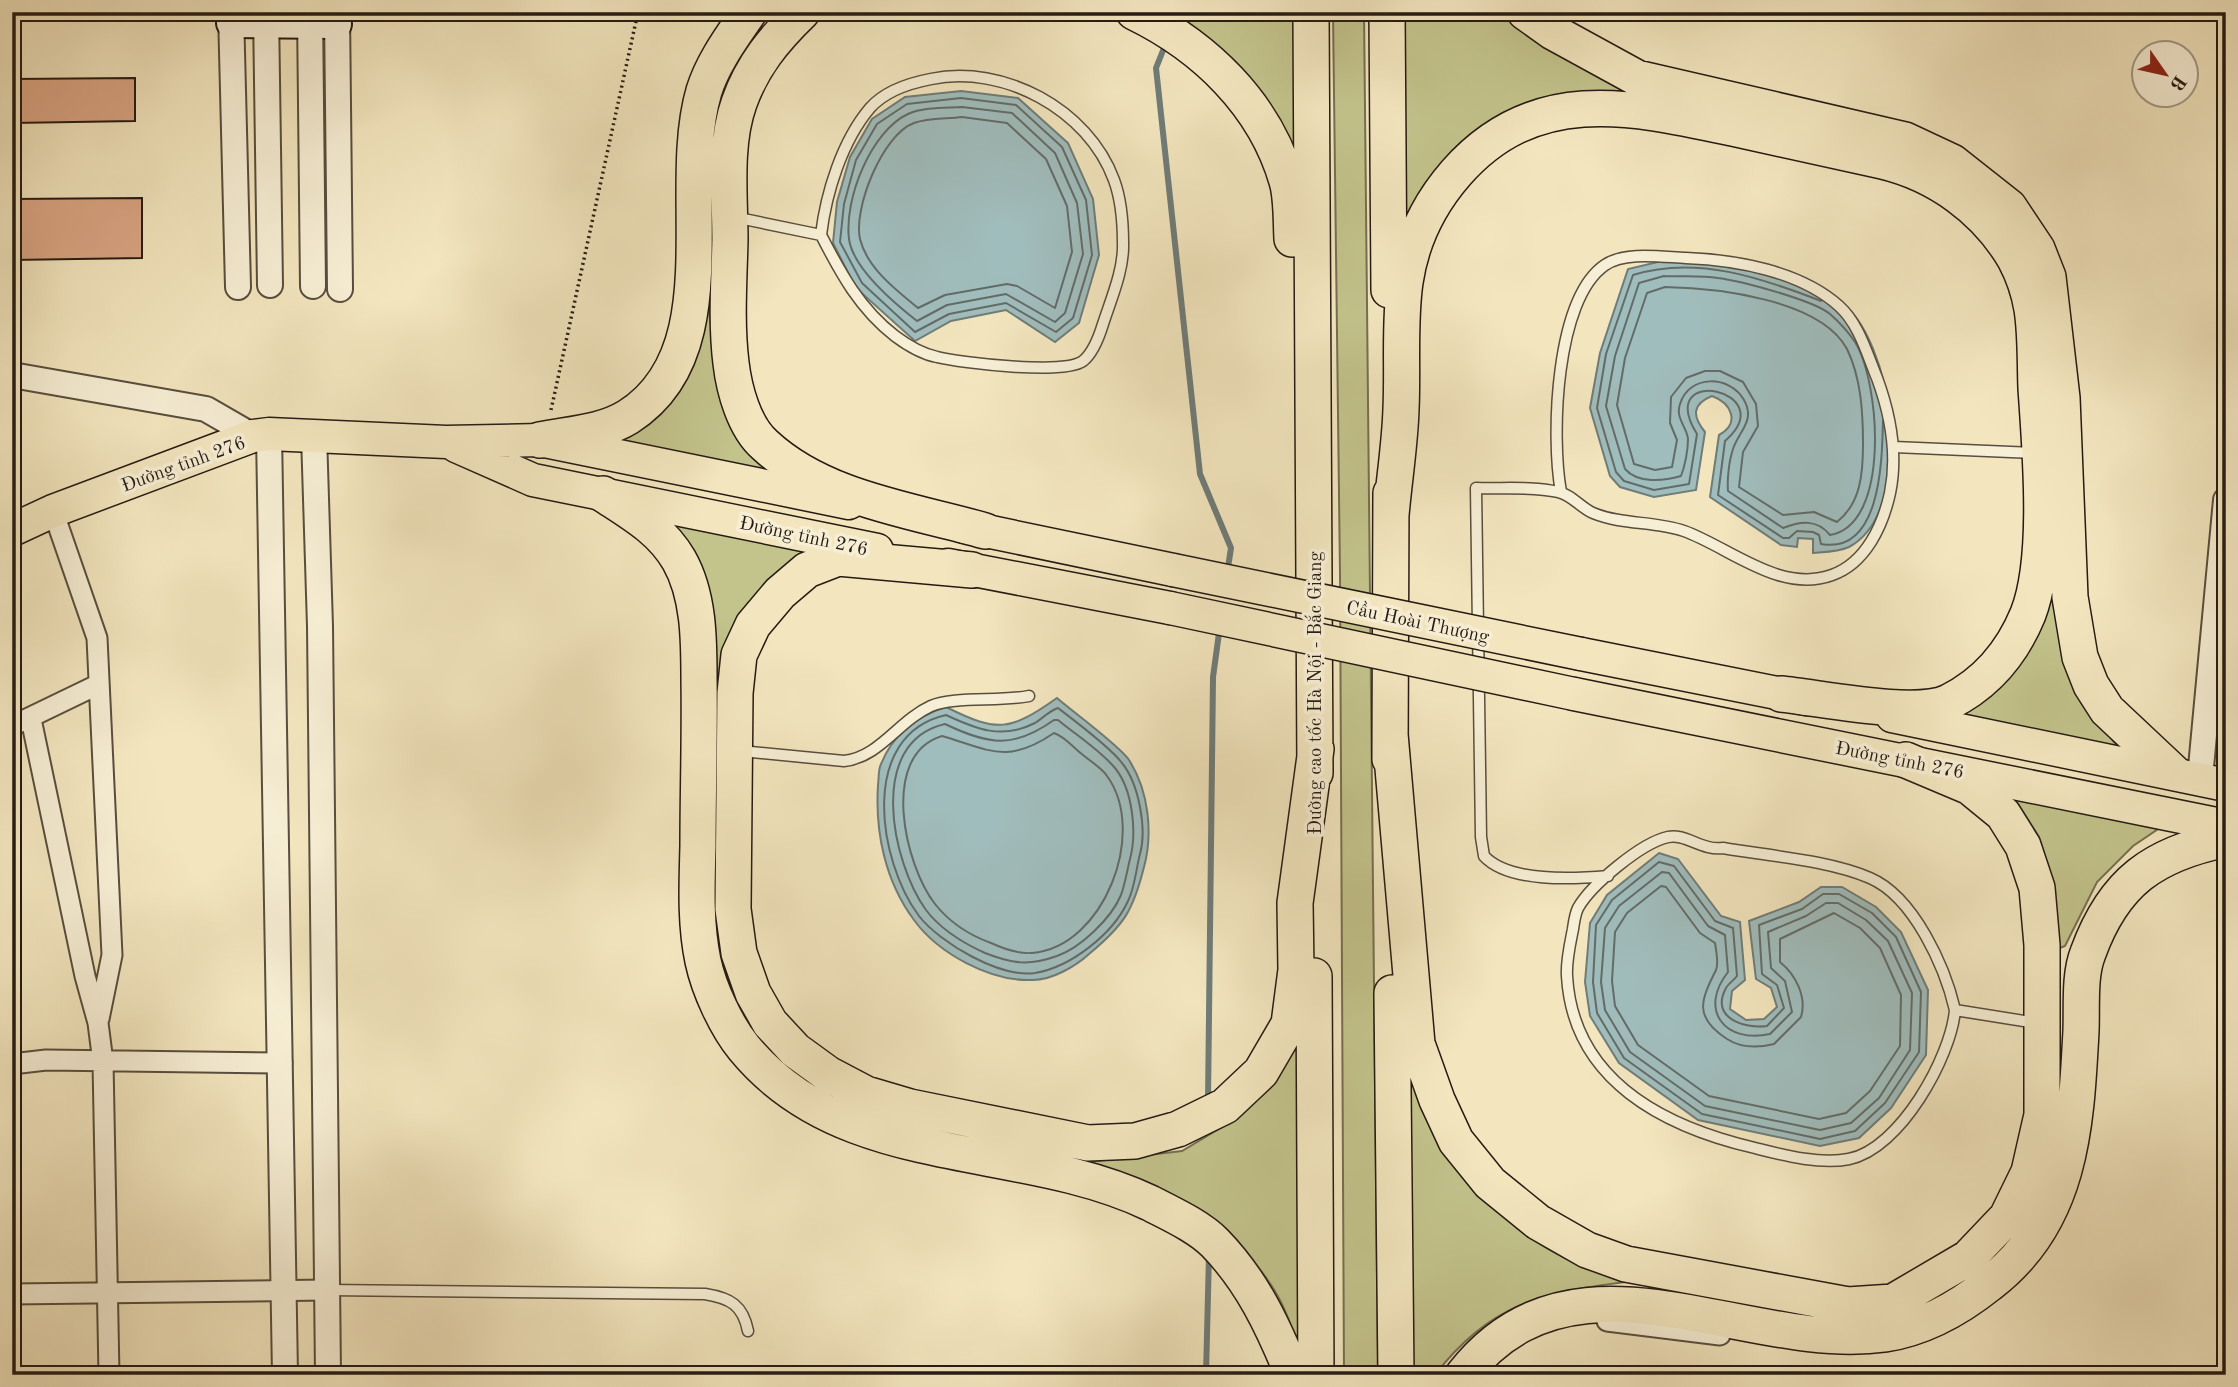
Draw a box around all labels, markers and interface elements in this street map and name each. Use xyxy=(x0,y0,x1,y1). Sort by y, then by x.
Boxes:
north arrow xyxy=(2130,38,2200,108)
text: B xyxy=(2165,71,2189,93)
street label: Đường tỉnh 276 xyxy=(119,434,249,497)
street label: Đường tỉnh 276 xyxy=(738,515,869,560)
street label: Đường cao tốc Hà Nội - Bắc Giang xyxy=(1304,551,1326,835)
street label: Cầu Hoài Thượng xyxy=(1344,596,1492,648)
street label: Đường tỉnh 276 xyxy=(1834,740,1966,783)

